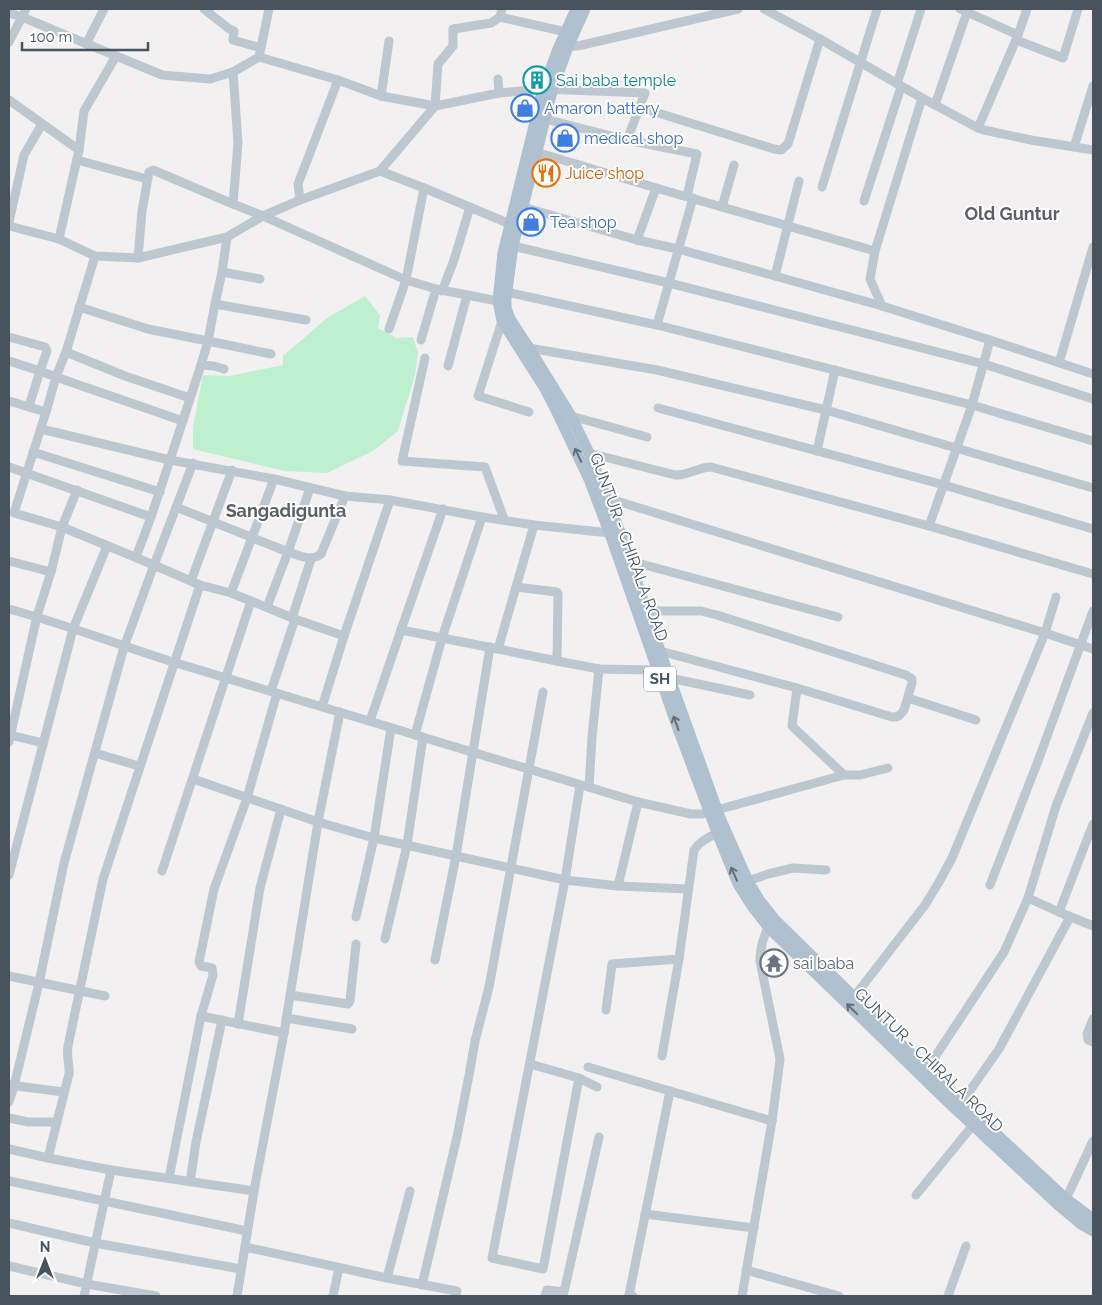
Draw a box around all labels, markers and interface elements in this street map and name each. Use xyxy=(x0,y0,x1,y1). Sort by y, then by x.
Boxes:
scale bar xyxy=(22,20,149,52)
text: 100 m xyxy=(30,28,72,46)
building icon: Sai baba temple xyxy=(522,65,552,95)
place label: Sai baba temple xyxy=(556,71,676,90)
shop icon: Amaron battery xyxy=(510,93,540,123)
place label: Amaron battery xyxy=(544,99,660,118)
shop icon: medical shop xyxy=(550,123,580,153)
place label: medical shop xyxy=(584,129,684,148)
restaurant icon: Juice shop xyxy=(531,158,561,188)
place label: Juice shop xyxy=(565,164,644,183)
district label: Old Guntur xyxy=(964,203,1060,224)
shop icon: Tea shop xyxy=(516,207,546,237)
place label: Tea shop xyxy=(550,213,617,232)
one-way arrow xyxy=(573,448,583,463)
street label: GUNTUR - CHIRALA ROAD xyxy=(586,450,672,644)
district label: Sangadigunta xyxy=(226,500,346,521)
road number: SH xyxy=(644,666,676,692)
one-way arrow xyxy=(671,715,680,731)
one-way arrow xyxy=(729,867,739,882)
temple icon: sai baba xyxy=(759,948,789,978)
place label: sai baba xyxy=(793,954,854,973)
street label: GUNTUR - CHIRALA ROAD xyxy=(851,984,1007,1136)
one-way arrow xyxy=(846,1003,858,1015)
north arrow xyxy=(20,1235,70,1285)
text: N xyxy=(40,1239,50,1255)

